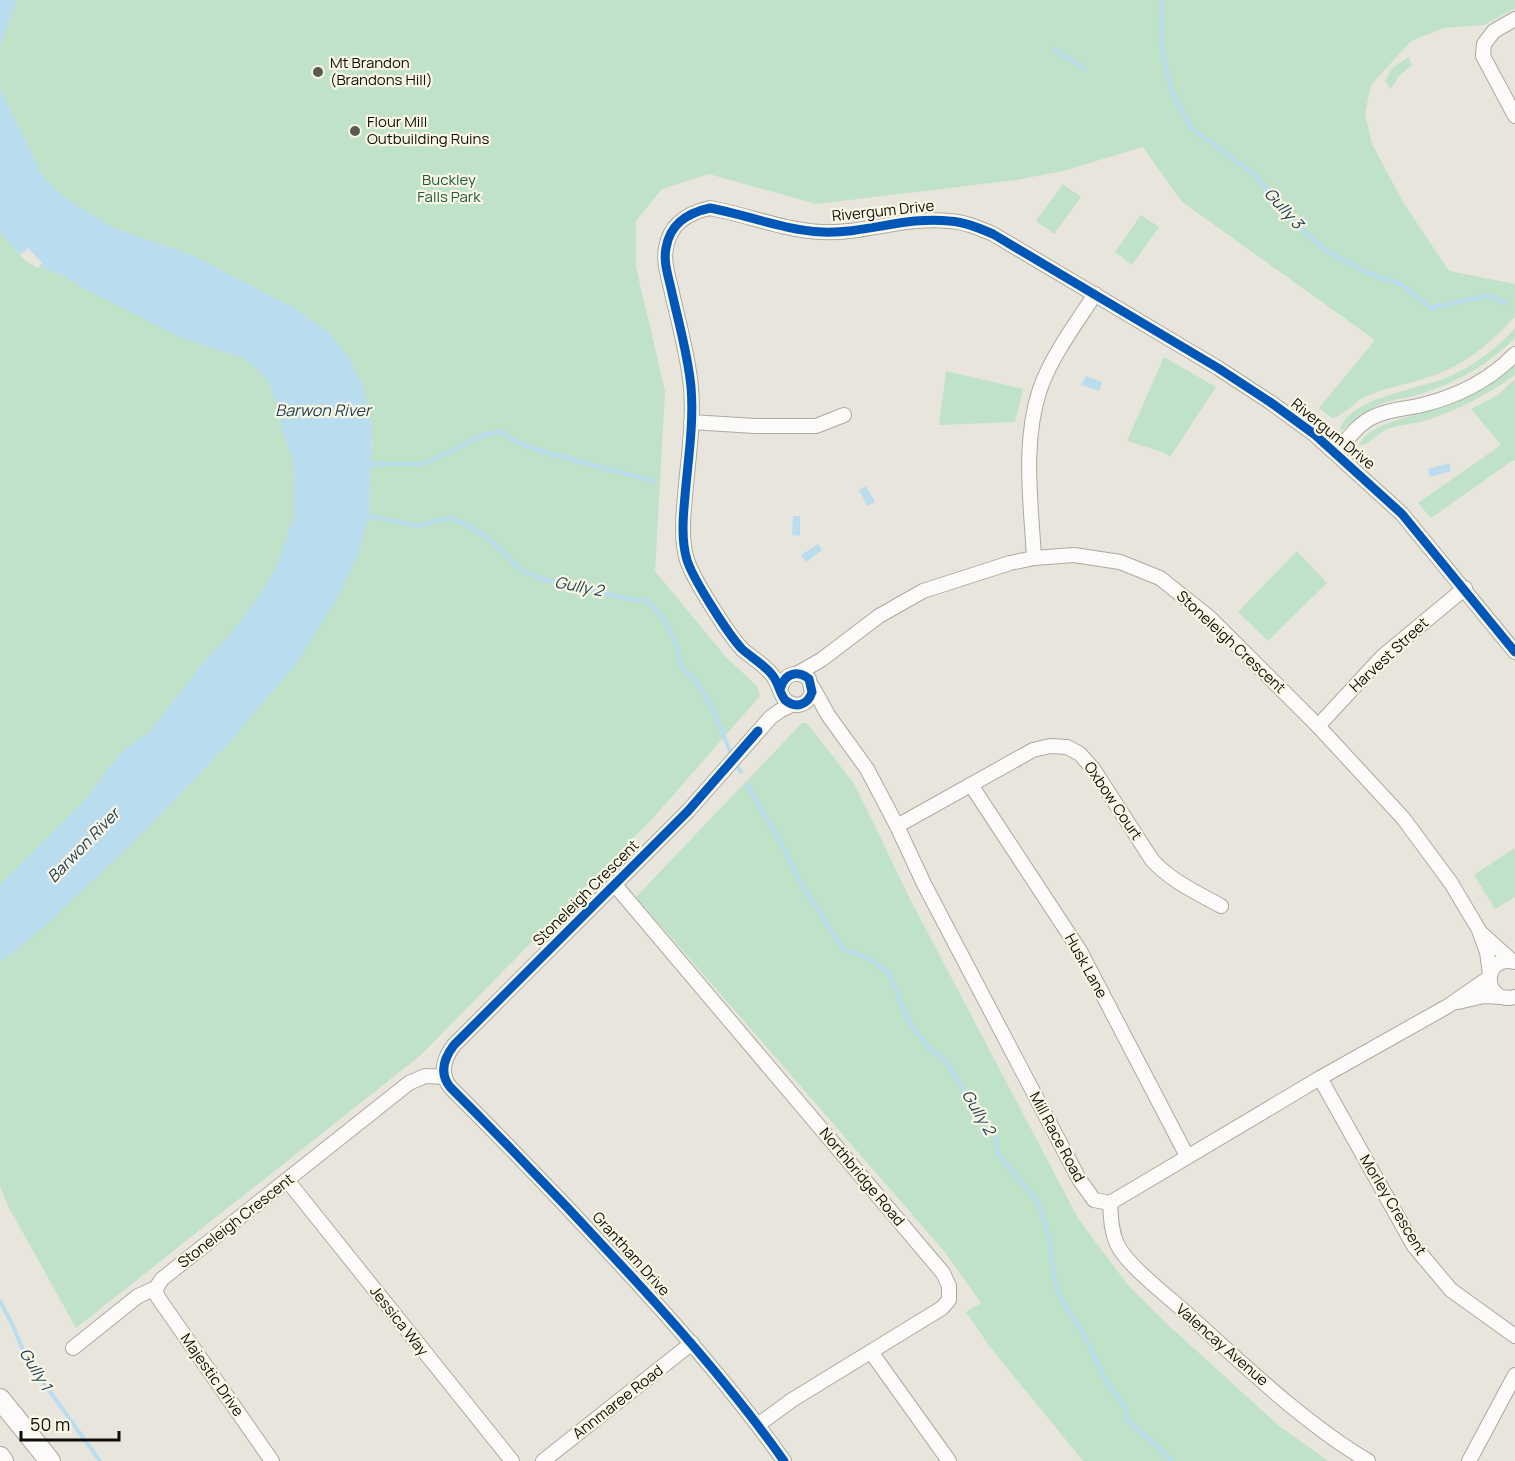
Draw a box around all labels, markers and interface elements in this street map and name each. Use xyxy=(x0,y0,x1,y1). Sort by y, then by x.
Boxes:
place label: Mt Brandon (Brandons Hill) xyxy=(330,52,433,90)
marker: Mt Brandon (Brandons Hill) xyxy=(311,65,325,79)
place label: Flour Mill Outbuilding Ruins xyxy=(367,111,490,149)
marker: Flour Mill Outbuilding Ruins xyxy=(348,124,362,138)
park label: Buckley Falls Park xyxy=(417,169,481,207)
water label: Gully 3 xyxy=(1260,183,1310,235)
street label: Rivergum Drive xyxy=(831,195,935,226)
street label: Rivergum Drive xyxy=(1287,393,1380,474)
water label: Barwon River xyxy=(275,399,373,421)
water label: Gully 2 xyxy=(553,571,607,602)
street label: Stoneleigh Crescent xyxy=(1172,585,1290,698)
street label: Harvest Street xyxy=(1345,612,1433,697)
street label: Oxbow Court xyxy=(1079,757,1147,844)
water label: Barwon River xyxy=(42,801,126,887)
street label: Stoneleigh Crescent xyxy=(528,835,643,950)
street label: Husk Lane xyxy=(1060,930,1113,1002)
water label: Gully 2 xyxy=(957,1085,1002,1140)
street label: Mill Race Road xyxy=(1025,1088,1090,1186)
street label: Northbridge Road xyxy=(815,1123,910,1230)
street label: Morley Crescent xyxy=(1355,1150,1432,1259)
street label: Stoneleigh Crescent xyxy=(173,1169,298,1273)
street label: Grantham Drive xyxy=(588,1207,675,1301)
street label: Jessica Way xyxy=(365,1281,433,1360)
street label: Valencay Avenue xyxy=(1172,1299,1273,1391)
street label: Majestic Drive xyxy=(176,1329,249,1421)
water label: Gully 1 xyxy=(14,1344,58,1396)
street label: Annmaree Road xyxy=(568,1360,667,1444)
scale bar xyxy=(21,1404,118,1442)
text: 50 m xyxy=(30,1412,70,1436)

